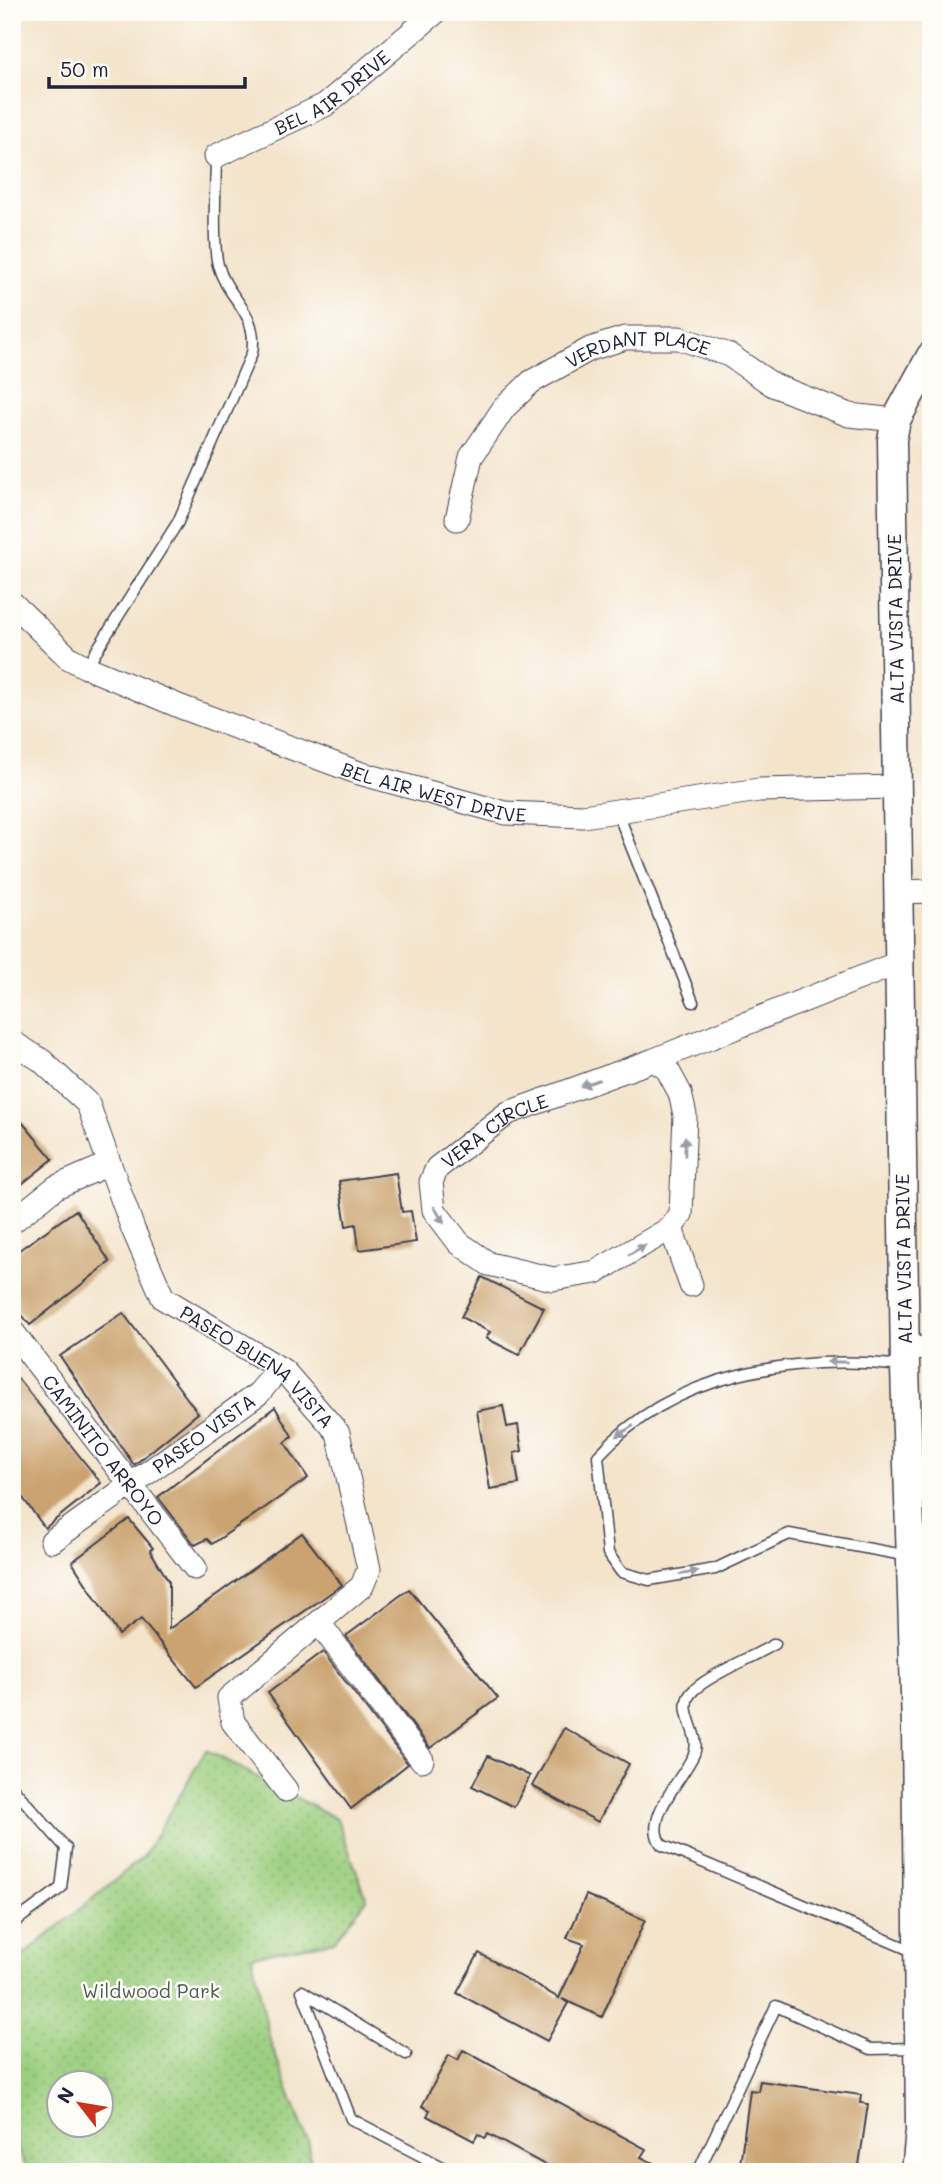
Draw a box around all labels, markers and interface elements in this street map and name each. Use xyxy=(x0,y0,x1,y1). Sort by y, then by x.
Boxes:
street label: BEL AIR DRIVE xyxy=(270,44,395,140)
scale bar xyxy=(49,46,245,90)
text: 50 m xyxy=(60,55,109,82)
street label: VERDANT PLACE xyxy=(560,325,714,373)
street label: ALTA VISTA DRIVE xyxy=(881,533,909,705)
street label: BEL AIR WEST DRIVE xyxy=(338,755,527,826)
one-way arrow xyxy=(580,1078,601,1089)
street label: VERA CIRCLE xyxy=(436,1087,551,1173)
one-way arrow xyxy=(679,1135,690,1157)
street label: ALTA VISTA DRIVE xyxy=(889,1173,917,1345)
one-way arrow xyxy=(433,1205,445,1224)
one-way arrow xyxy=(627,1244,647,1256)
street label: PASEO BUENA VISTA xyxy=(176,1299,340,1433)
one-way arrow xyxy=(826,1356,848,1368)
street label: CAMINITO ARROYO xyxy=(37,1369,170,1530)
street label: PASEO VISTA xyxy=(147,1387,260,1478)
one-way arrow xyxy=(616,1424,634,1438)
one-way arrow xyxy=(678,1567,700,1578)
park label: Wildwood Park xyxy=(82,1978,220,2003)
north arrow xyxy=(46,2068,116,2138)
text: N xyxy=(51,2082,79,2108)

